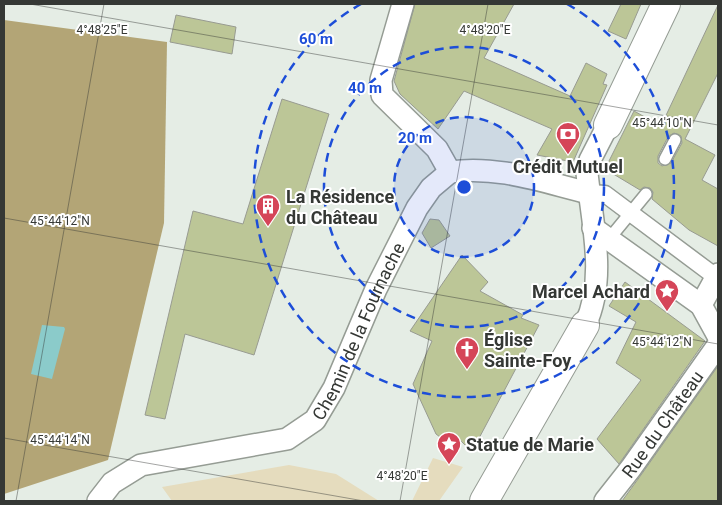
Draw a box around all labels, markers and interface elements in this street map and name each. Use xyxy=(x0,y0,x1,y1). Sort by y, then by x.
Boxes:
text: 4°48'25"E xyxy=(77,23,128,37)
text: 4°48'20"E xyxy=(460,23,511,37)
text: 60 m xyxy=(299,30,333,48)
text: 40 m xyxy=(348,79,382,97)
text: 45°44'10"N xyxy=(632,116,692,130)
bank icon: Crédit Mutuel xyxy=(555,121,581,155)
text: 20 m xyxy=(398,129,432,147)
place label: Crédit Mutuel xyxy=(513,156,623,177)
centre of rings xyxy=(455,178,473,196)
place label: La Résidence du Château xyxy=(286,186,394,228)
building icon: La Résidence du Château xyxy=(255,193,281,227)
text: 45°44'12"N xyxy=(30,214,90,228)
street label: Chemin de la Fournache xyxy=(307,239,408,423)
place icon: Marcel Achard xyxy=(654,278,680,312)
place label: Marcel Achard xyxy=(532,281,650,302)
place label: Église Sainte-Foy xyxy=(484,329,572,371)
text: 45°44'12"N xyxy=(632,335,692,349)
church icon: Église Sainte-Foy xyxy=(454,336,480,370)
street label: Rue du Château xyxy=(617,366,707,482)
place icon: Statue de Marie xyxy=(436,431,462,465)
text: 45°44'14"N xyxy=(30,433,90,447)
place label: Statue de Marie xyxy=(466,434,594,455)
text: 4°48'20"E xyxy=(377,469,428,483)

